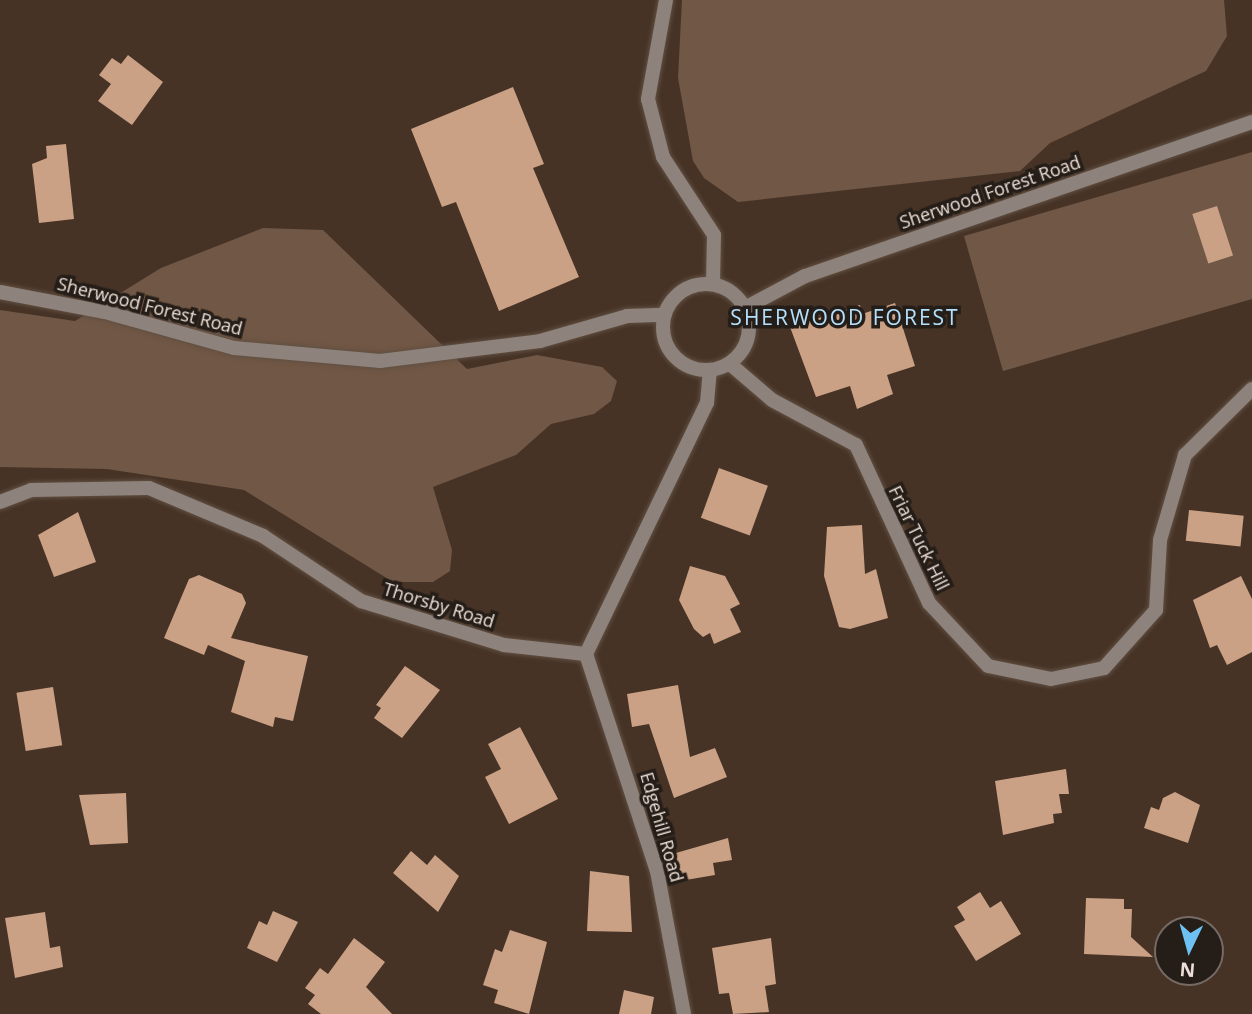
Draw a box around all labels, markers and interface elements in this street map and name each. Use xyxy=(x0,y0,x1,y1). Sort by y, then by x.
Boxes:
street label: Sherwood Forest Road xyxy=(897,151,1083,233)
street label: Sherwood Forest Road xyxy=(55,273,245,339)
district label: SHERWOOD FOREST xyxy=(732,304,958,330)
street label: Friar Tuck Hill xyxy=(884,482,954,594)
street label: Thorsby Road xyxy=(381,578,497,632)
street label: Edgehill Road xyxy=(636,770,688,884)
north arrow xyxy=(1154,916,1224,986)
text: N xyxy=(1179,956,1196,984)

